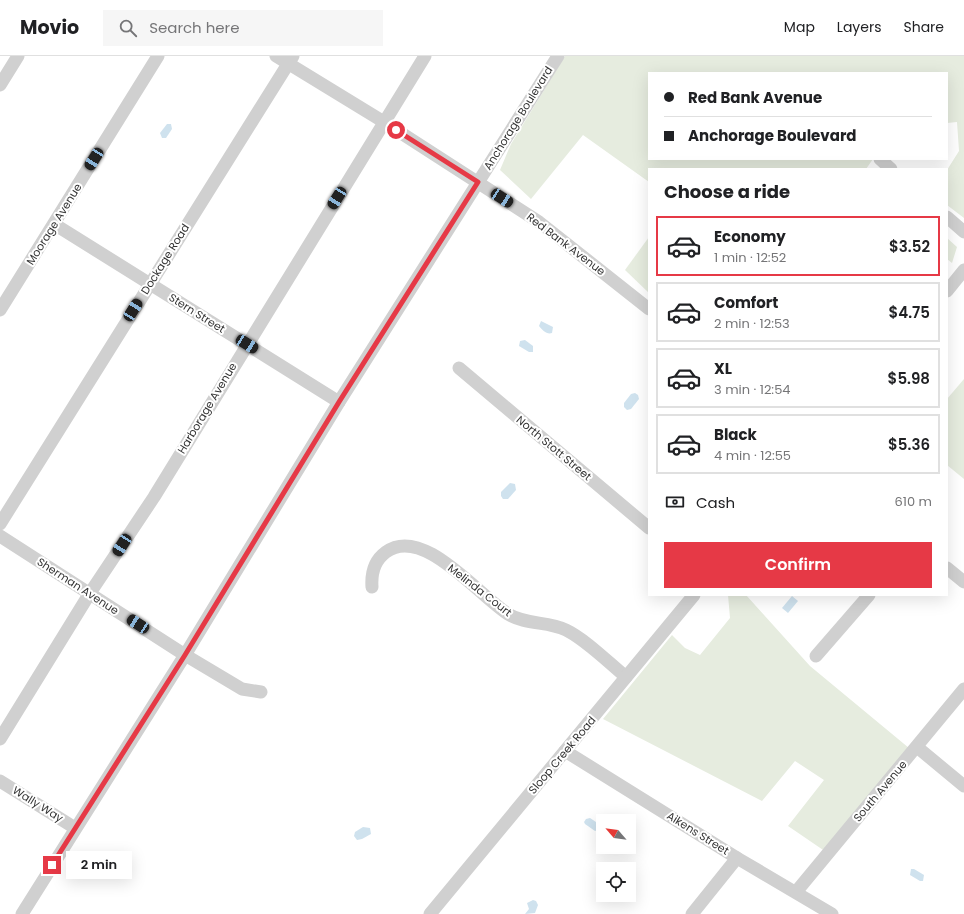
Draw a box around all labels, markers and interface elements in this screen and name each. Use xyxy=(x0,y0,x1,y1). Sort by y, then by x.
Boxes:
search box xyxy=(103,10,383,46)
text: Movio xyxy=(20,14,79,41)
icon: search xyxy=(117,17,139,39)
text: Search here xyxy=(149,17,240,38)
text: Map xyxy=(784,17,815,37)
text: Layers xyxy=(837,17,881,37)
text: Share xyxy=(903,17,944,37)
street label: Anchorage Boulevard xyxy=(480,63,556,173)
text: Red Bank Avenue xyxy=(688,87,822,108)
route start xyxy=(387,121,405,139)
text: Anchorage Boulevard xyxy=(688,125,857,146)
car xyxy=(83,146,105,172)
text: Choose a ride xyxy=(664,179,790,204)
street label: Moorage Avenue xyxy=(22,180,86,268)
car xyxy=(326,185,348,211)
car xyxy=(489,186,515,210)
street label: Red Bank Avenue xyxy=(523,209,609,279)
street label: Dockage Road xyxy=(137,221,193,297)
text: Economy xyxy=(714,226,786,247)
icon: car xyxy=(666,228,702,264)
text: $3.52 xyxy=(889,236,930,257)
text: 1 min · 12:52 xyxy=(714,248,786,267)
street label: Stern Street xyxy=(166,289,228,337)
text: Comfort xyxy=(714,292,778,313)
icon: car xyxy=(666,294,702,330)
car xyxy=(122,297,144,323)
text: $4.75 xyxy=(888,302,930,323)
text: 2 min · 12:53 xyxy=(714,314,790,333)
car xyxy=(234,333,260,355)
text: XL xyxy=(714,358,732,379)
street label: Harborage Avenue xyxy=(173,359,241,457)
icon: car xyxy=(666,360,702,396)
text: $5.98 xyxy=(888,368,930,389)
text: 3 min · 12:54 xyxy=(714,380,790,399)
street label: North Stott Street xyxy=(513,412,595,484)
text: Black xyxy=(714,424,757,445)
icon: car xyxy=(666,426,702,462)
text: $5.36 xyxy=(888,434,930,455)
text: 4 min · 12:55 xyxy=(714,446,791,465)
icon: cash xyxy=(664,491,686,513)
text: Cash xyxy=(696,492,735,513)
text: 610 m xyxy=(895,492,932,511)
car xyxy=(110,532,134,558)
button: Confirm xyxy=(664,542,932,588)
street label: Sherman Avenue xyxy=(34,554,122,619)
street label: Melinda Court xyxy=(445,560,515,620)
car xyxy=(125,612,151,636)
street label: Sloop Creek Road xyxy=(525,713,599,797)
street label: South Avenue xyxy=(850,757,911,825)
street label: Wally Way xyxy=(10,782,67,826)
street label: Aikens Street xyxy=(664,808,732,858)
north arrow xyxy=(596,814,636,854)
map controls xyxy=(596,814,636,902)
callout: 2 min xyxy=(66,851,132,879)
text: 2 min xyxy=(81,855,117,874)
route end xyxy=(43,856,61,874)
button: locate xyxy=(596,862,636,902)

